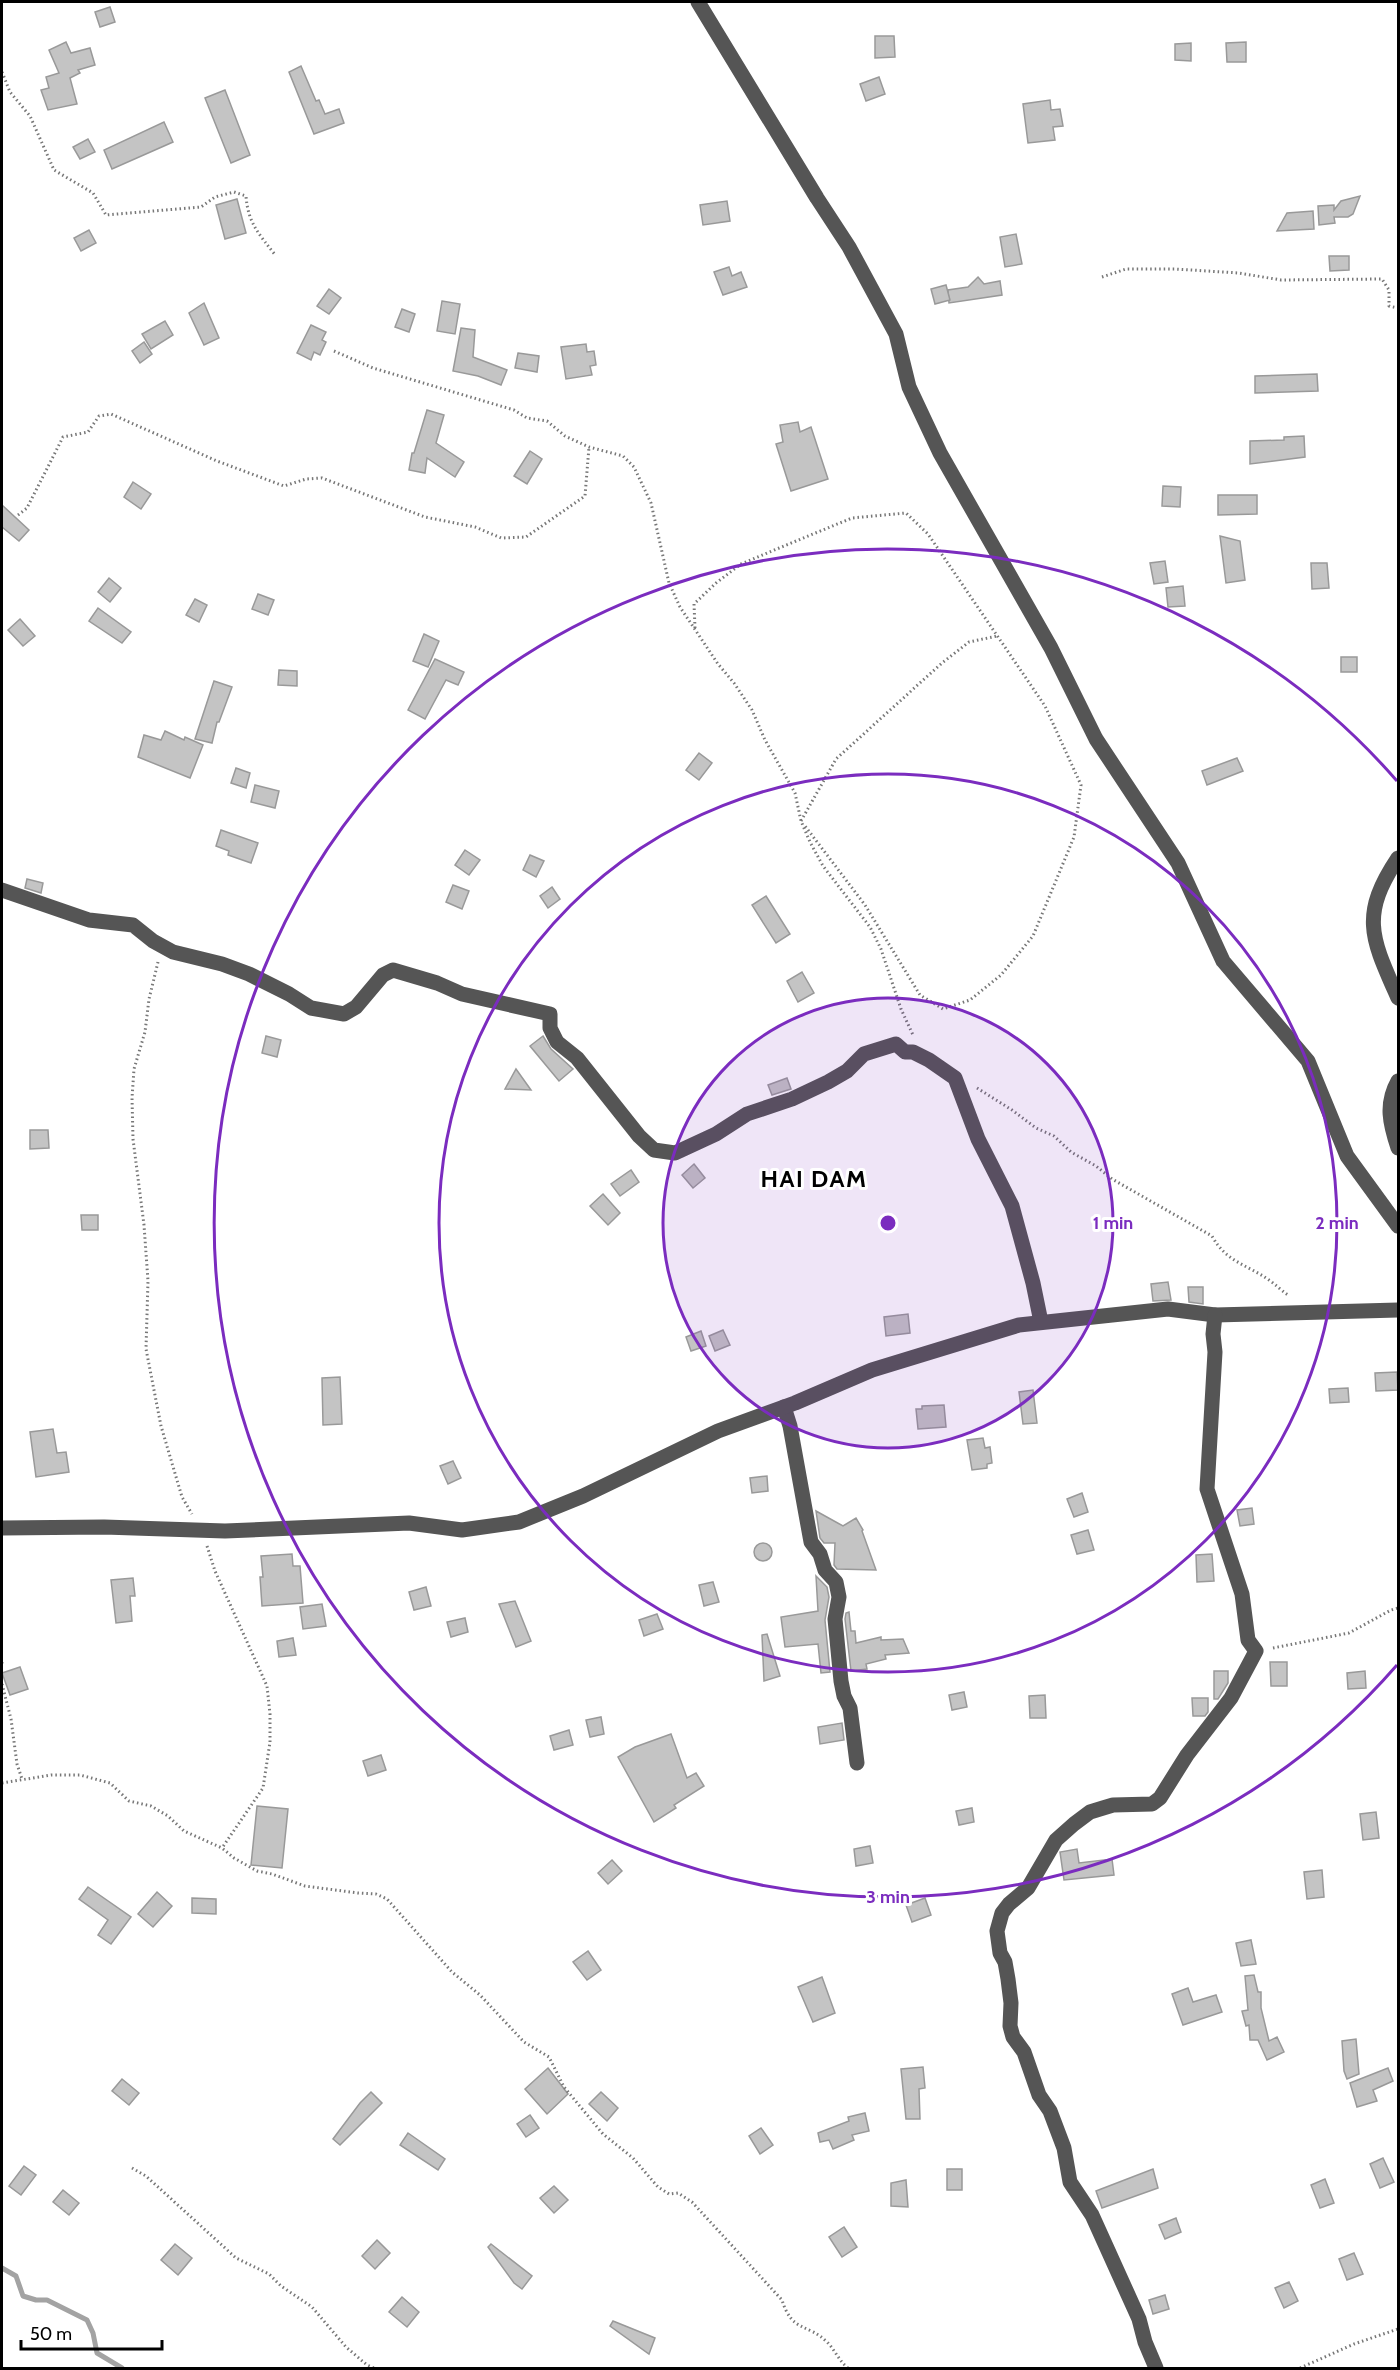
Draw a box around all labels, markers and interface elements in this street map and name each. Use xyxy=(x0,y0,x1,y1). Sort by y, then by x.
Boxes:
district label: HAI DAM xyxy=(760,1164,868,1193)
text: 1 min xyxy=(1093,1212,1133,1234)
text: 2 min xyxy=(1315,1212,1359,1234)
centre of rings xyxy=(878,1213,898,1233)
text: 3 min xyxy=(866,1886,910,1908)
scale bar xyxy=(21,2313,162,2351)
text: 50 m xyxy=(30,2323,72,2345)

